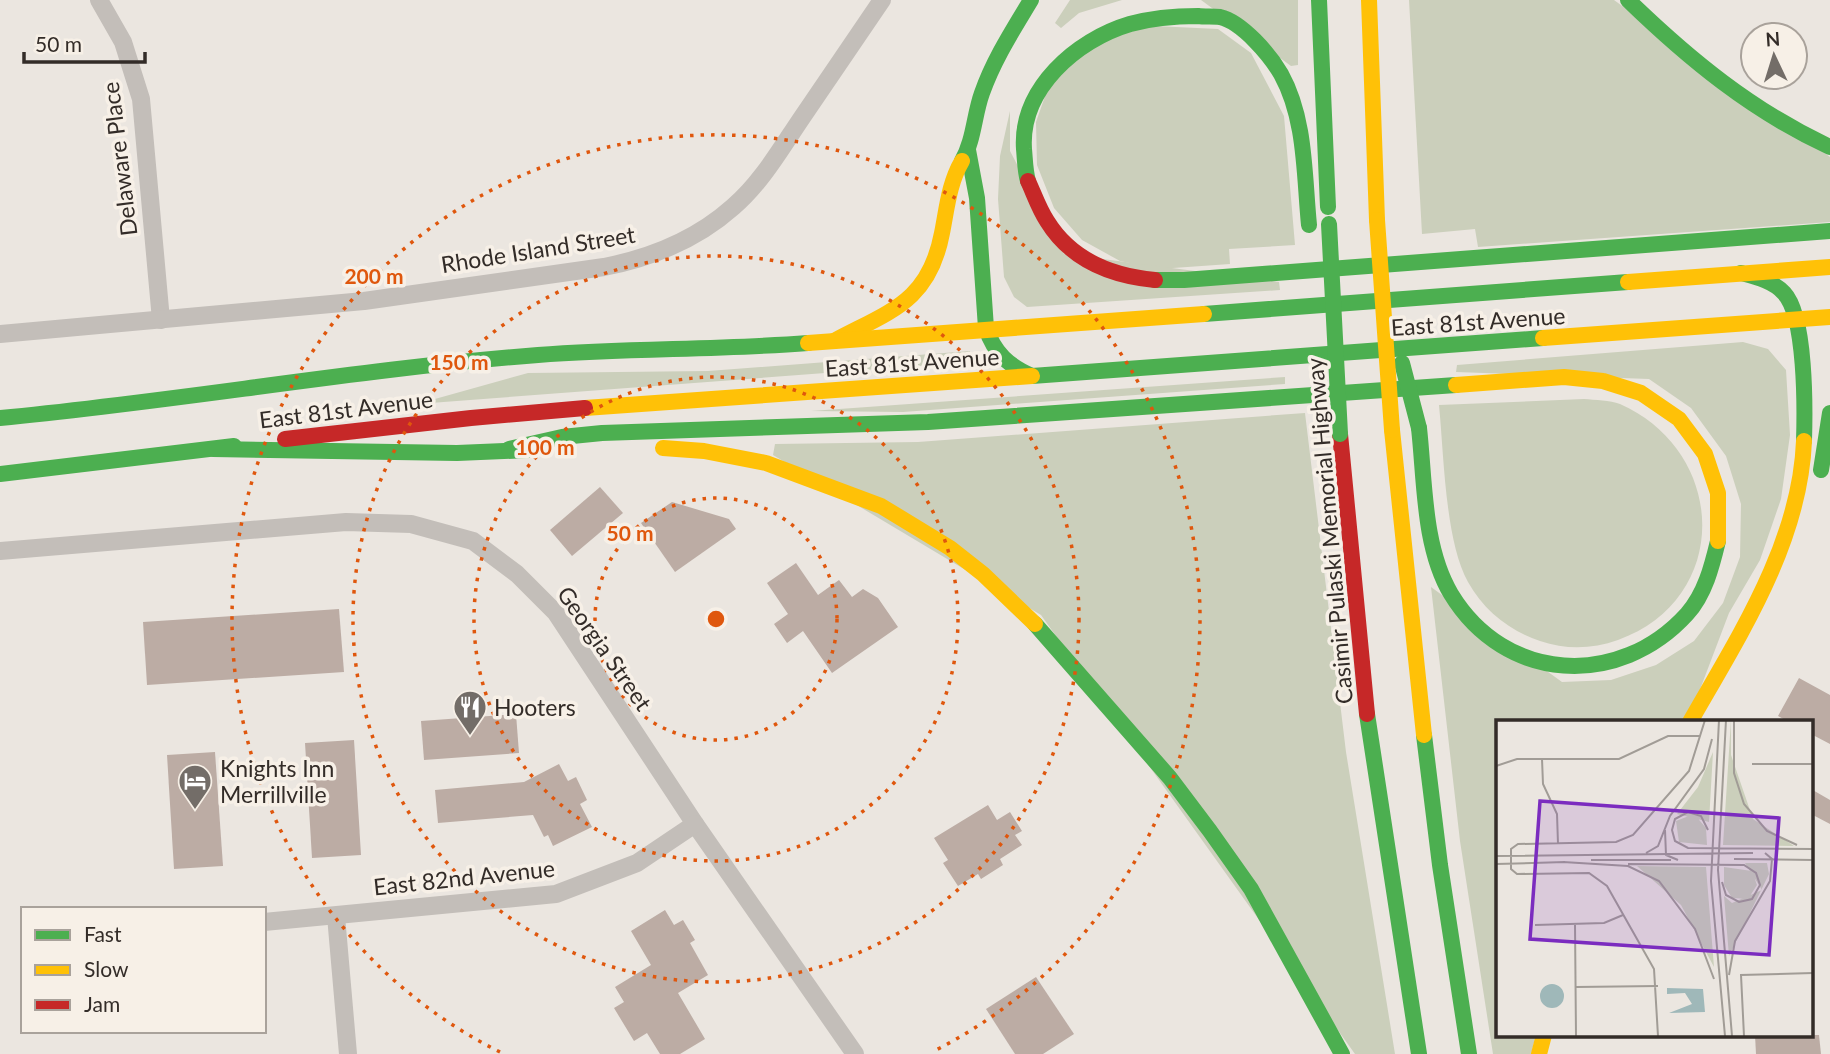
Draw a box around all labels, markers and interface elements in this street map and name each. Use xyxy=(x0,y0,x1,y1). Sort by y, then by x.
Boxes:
scale bar xyxy=(24,21,145,65)
north arrow xyxy=(1739,21,1809,91)
text: N xyxy=(1765,27,1781,51)
text: 50 m xyxy=(35,31,82,56)
street label: Delaware Place xyxy=(96,80,142,238)
street label: Rhode Island Street xyxy=(439,220,638,278)
text: 200 m xyxy=(344,263,404,288)
street label: East 81st Avenue xyxy=(1390,301,1566,341)
street label: East 81st Avenue xyxy=(824,342,1000,382)
text: 150 m xyxy=(429,349,489,374)
street label: Casimir Pulaski Memorial Highway xyxy=(1300,357,1358,705)
street label: East 81st Avenue xyxy=(258,384,434,434)
text: 100 m xyxy=(515,434,575,459)
text: 50 m xyxy=(606,520,654,545)
street label: Georgia Street xyxy=(552,580,659,716)
centre of rings xyxy=(704,607,728,631)
restaurant icon: Hooters xyxy=(451,688,489,737)
place label: Hooters xyxy=(494,693,576,721)
inset map xyxy=(1496,720,1812,1036)
place label: Knights Inn Merrillville xyxy=(220,754,334,808)
hotel icon: Knights Inn Merrillville xyxy=(176,762,214,811)
street label: East 82nd Avenue xyxy=(372,854,556,900)
legend xyxy=(21,907,266,1033)
text: Fast xyxy=(84,921,122,946)
text: Slow xyxy=(84,956,129,981)
text: Jam xyxy=(84,991,120,1016)

